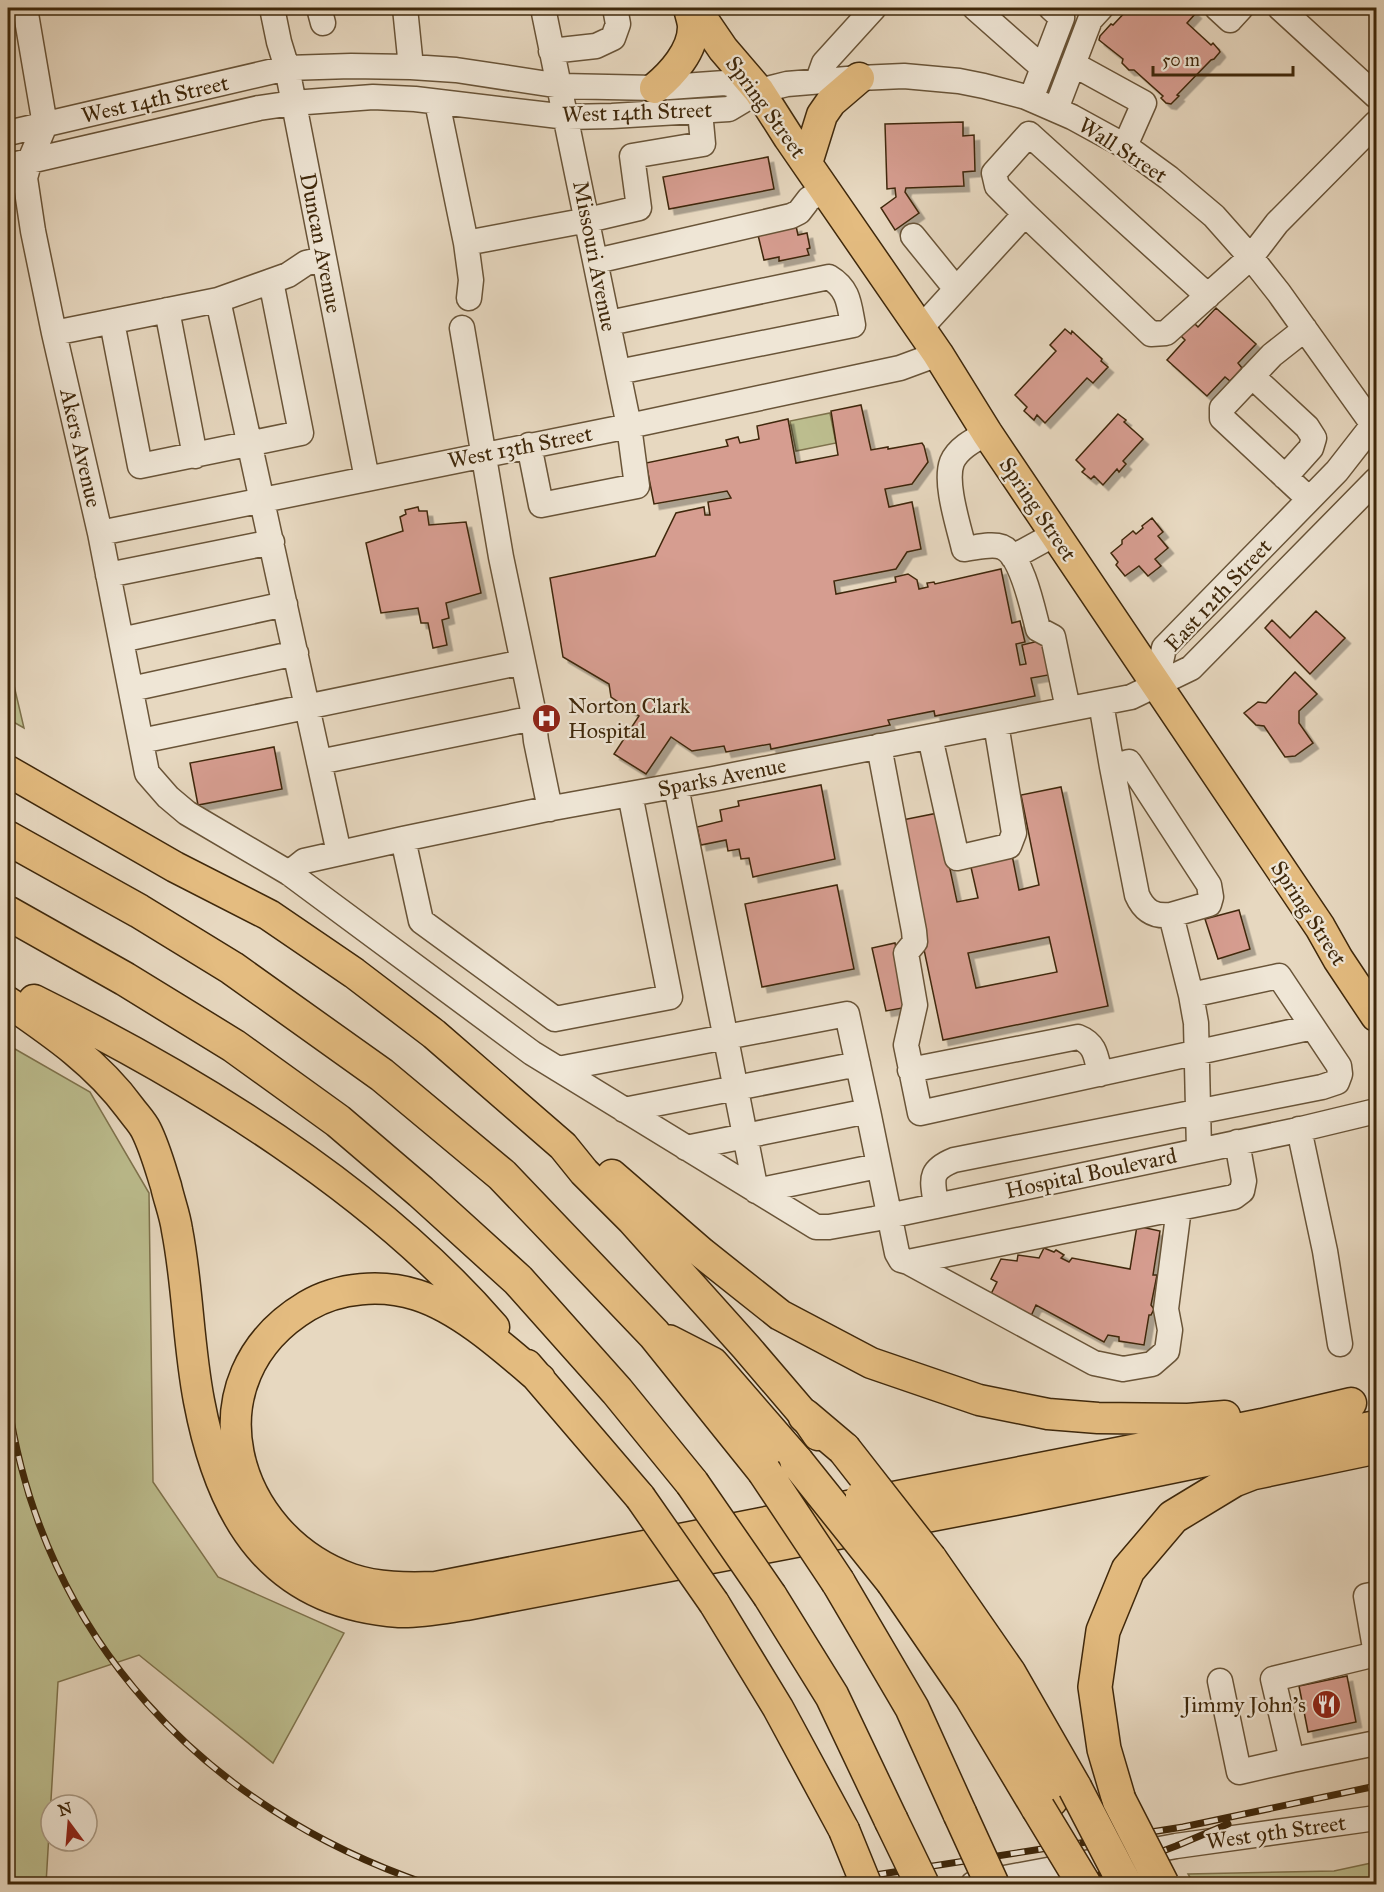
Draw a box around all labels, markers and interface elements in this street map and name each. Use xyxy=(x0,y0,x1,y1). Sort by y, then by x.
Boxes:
scale bar xyxy=(1153,39,1292,77)
text: 50 m xyxy=(1162,49,1200,71)
street label: Spring Street xyxy=(720,51,812,163)
street label: West 14th Street xyxy=(79,69,231,129)
street label: West 14th Street xyxy=(562,96,713,128)
street label: Wall Street xyxy=(1074,111,1173,189)
street label: Duncan Avenue xyxy=(294,171,348,315)
street label: Missouri Avenue xyxy=(567,178,623,334)
street label: Akers Avenue xyxy=(54,385,108,510)
street label: West 13th Street xyxy=(445,420,595,474)
street label: Spring Street xyxy=(993,452,1083,566)
street label: East 12th Street xyxy=(1159,533,1277,657)
place label: Norton Clark Hospital xyxy=(568,692,691,744)
hospital icon: Norton Clark Hospital xyxy=(531,702,563,734)
street label: Sparks Avenue xyxy=(656,751,788,803)
street label: Spring Street xyxy=(1265,856,1353,971)
street label: Hospital Boulevard xyxy=(1003,1142,1179,1204)
restaurant icon: Jimmy John's xyxy=(1311,1688,1343,1720)
place label: Jimmy John's xyxy=(1180,1691,1306,1718)
north arrow xyxy=(39,1793,99,1853)
text: N xyxy=(56,1798,75,1820)
street label: West 9th Street xyxy=(1204,1809,1348,1855)

